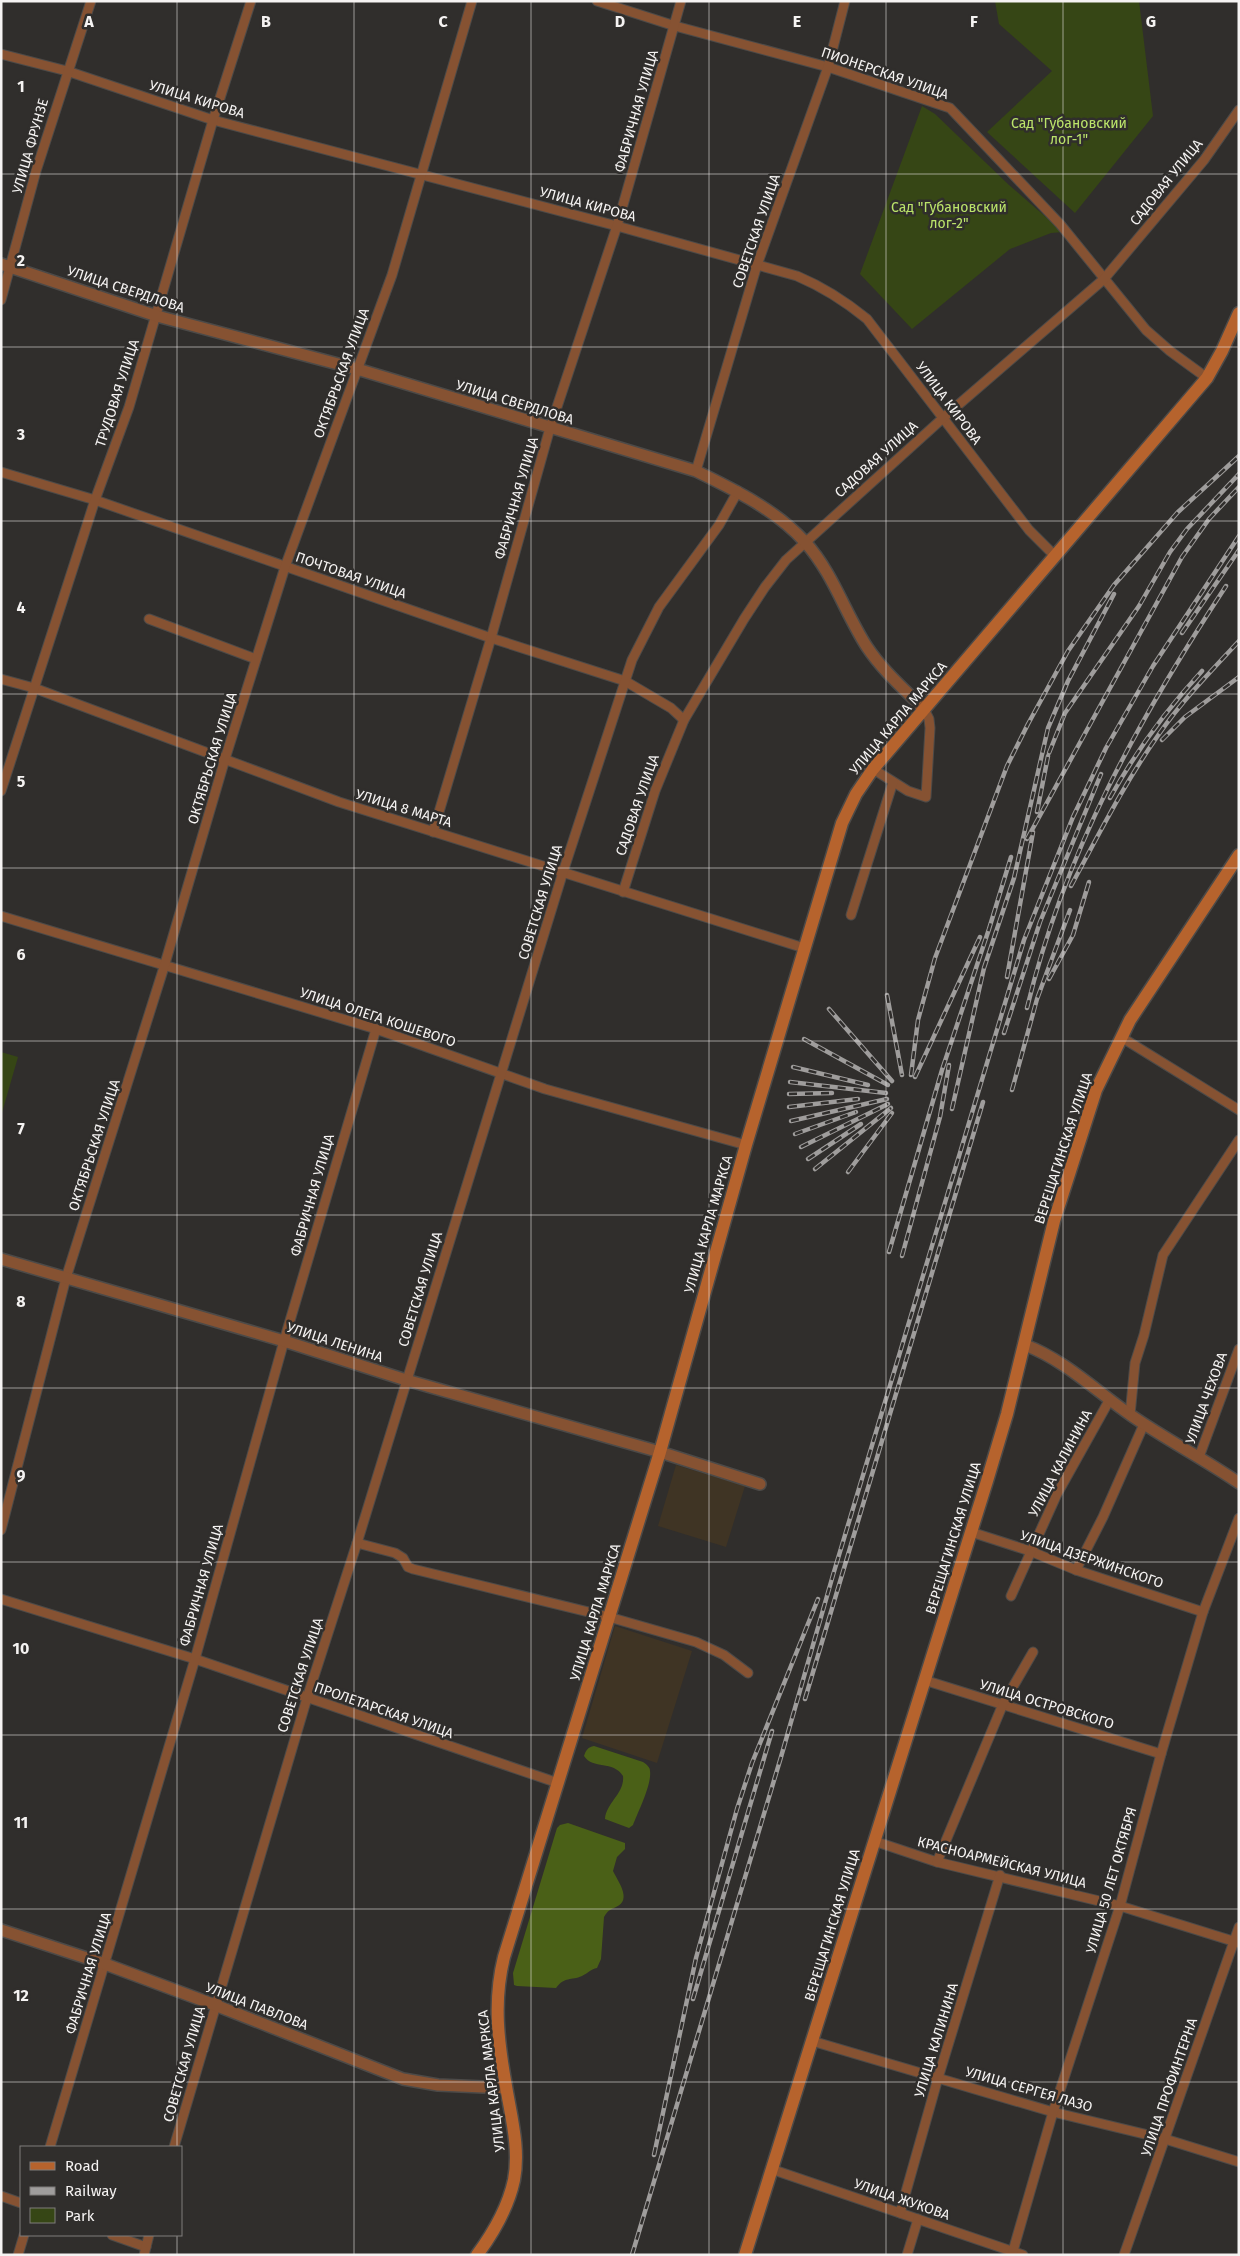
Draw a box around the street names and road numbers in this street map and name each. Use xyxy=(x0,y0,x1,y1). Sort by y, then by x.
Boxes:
street label: ПИОНЕРСКАЯ УЛИЦА xyxy=(819,44,951,103)
street label: ФАБРИЧНАЯ УЛИЦА xyxy=(611,48,662,174)
street label: УЛИЦА КИРОВА xyxy=(147,77,247,122)
street label: УЛИЦА ФРУНЗЕ xyxy=(9,97,52,196)
street label: САДОВАЯ УЛИЦА xyxy=(1126,136,1206,229)
street label: СОВЕТСКАЯ УЛИЦА xyxy=(729,172,784,291)
street label: УЛИЦА КИРОВА xyxy=(538,183,638,226)
street label: УЛИЦА СВЕРДЛОВА xyxy=(65,263,187,316)
street label: ОКТЯБРЬСКАЯ УЛИЦА xyxy=(310,306,373,441)
street label: ТРУДОВАЯ УЛИЦА xyxy=(92,337,143,449)
street label: УЛИЦА КИРОВА xyxy=(912,359,985,448)
street label: УЛИЦА СВЕРДЛОВА xyxy=(454,376,576,428)
street label: САДОВАЯ УЛИЦА xyxy=(831,418,921,501)
street label: ФАБРИЧНАЯ УЛИЦА xyxy=(491,435,542,561)
street label: ПОЧТОВАЯ УЛИЦА xyxy=(293,549,409,602)
street label: УЛИЦА КАРЛА МАРКСА xyxy=(846,658,951,778)
street label: ОКТЯБРЬСКАЯ УЛИЦА xyxy=(184,690,241,826)
street label: САДОВАЯ УЛИЦА xyxy=(612,752,663,858)
street label: УЛИЦА 8 МАРТА xyxy=(354,786,454,831)
street label: СОВЕТСКАЯ УЛИЦА xyxy=(515,842,566,962)
street label: УЛИЦА ОЛЕГА КОШЕВОГО xyxy=(298,984,458,1051)
street label: ВЕРЕЩАГИНСКАЯ УЛИЦА xyxy=(1031,1070,1096,1226)
street label: ОКТЯБРЬСКАЯ УЛИЦА xyxy=(65,1077,124,1213)
street label: ФАБРИЧНАЯ УЛИЦА xyxy=(287,1132,338,1258)
street label: УЛИЦА КАРЛА МАРКСА xyxy=(681,1153,736,1295)
street label: СОВЕТСКАЯ УЛИЦА xyxy=(395,1229,446,1349)
street label: УЛИЦА ЛЕНИНА xyxy=(284,1319,385,1366)
street label: УЛИЦА ЧЕХОВА xyxy=(1182,1350,1231,1446)
street label: УЛИЦА КАЛИНИНА xyxy=(1025,1407,1096,1520)
street label: ВЕРЕЩАГИНСКАЯ УЛИЦА xyxy=(922,1460,985,1616)
street label: ФАБРИЧНАЯ УЛИЦА xyxy=(176,1522,227,1648)
street label: УЛИЦА ДЗЕРЖИНСКОГО xyxy=(1018,1527,1166,1592)
street label: УЛИЦА КАРЛА МАРКСА xyxy=(567,1541,624,1683)
street label: СОВЕТСКАЯ УЛИЦА xyxy=(274,1616,327,1735)
street label: УЛИЦА ОСТРОВСКОГО xyxy=(978,1676,1116,1733)
street label: ПРОЛЕТАРСКАЯ УЛИЦА xyxy=(312,1679,456,1742)
street label: УЛИЦА 50 ЛЕТ ОКТЯБРЯ xyxy=(1082,1805,1141,1955)
street label: КРАСНОАРМЕЙСКАЯ УЛИЦА xyxy=(916,1833,1088,1892)
street label: ВЕРЕЩАГИНСКАЯ УЛИЦА xyxy=(801,1847,864,2003)
street label: ФАБРИЧНАЯ УЛИЦА xyxy=(62,1910,115,2036)
street label: УЛИЦА ПАВЛОВА xyxy=(203,1979,310,2034)
street label: УЛИЦА КАЛИНИНА xyxy=(911,1981,962,2099)
street label: СОВЕТСКАЯ УЛИЦА xyxy=(160,2004,209,2124)
street label: УЛИЦА КАРЛА МАРКСА xyxy=(474,2009,509,2153)
street label: УЛИЦА ПРОФИНТЕРНА xyxy=(1138,2016,1201,2159)
street label: УЛИЦА СЕРГЕЯ ЛАЗО xyxy=(963,2063,1094,2116)
street label: УЛИЦА ЖУКОВА xyxy=(852,2175,952,2224)

